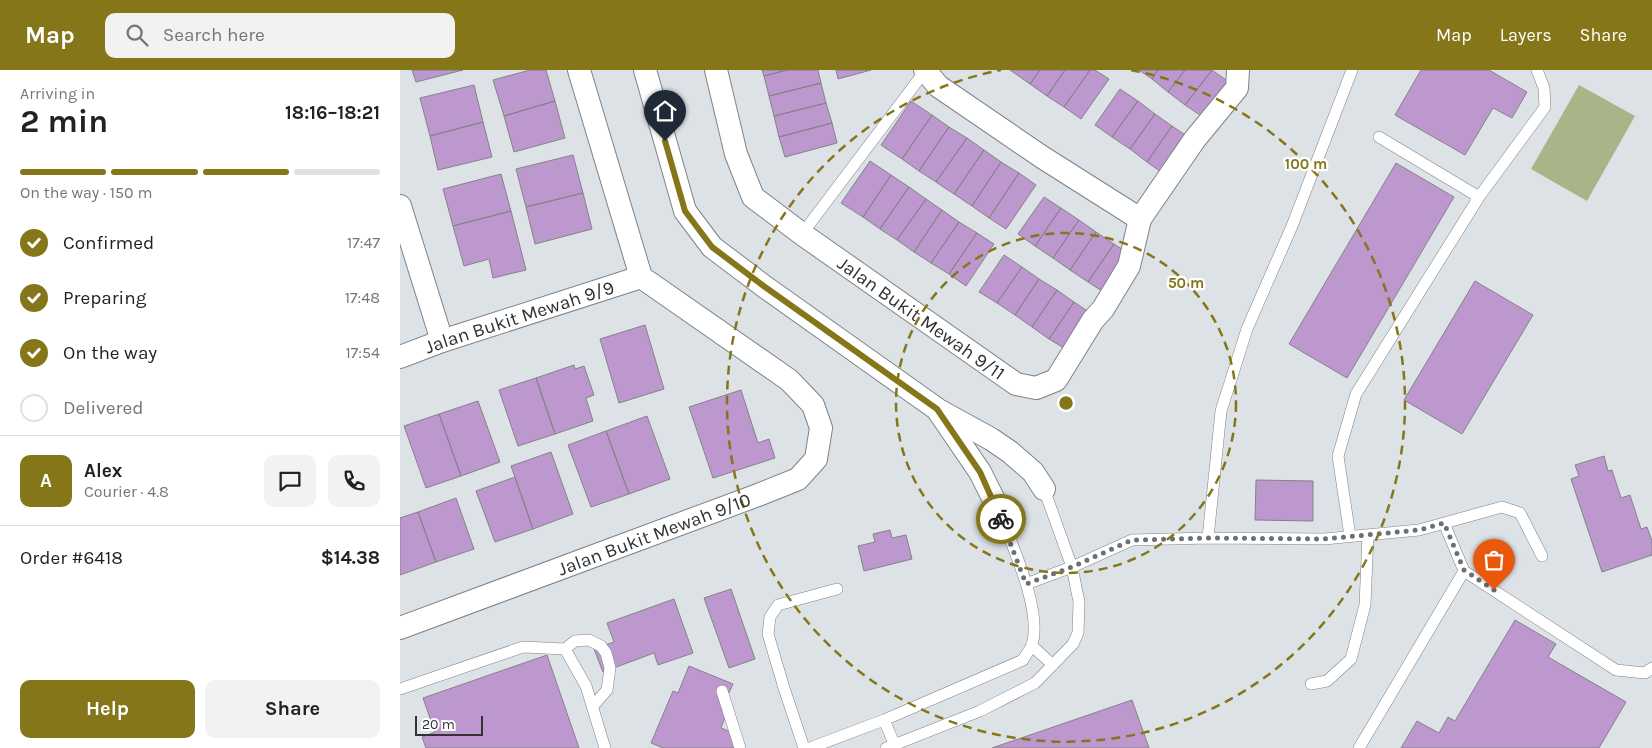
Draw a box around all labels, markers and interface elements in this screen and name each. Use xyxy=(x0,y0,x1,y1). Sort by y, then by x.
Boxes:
search box xyxy=(105,13,455,58)
text: Map xyxy=(25,21,75,49)
icon: search xyxy=(123,21,151,49)
text: Search here xyxy=(163,24,265,46)
text: Map xyxy=(1436,24,1472,46)
text: Layers xyxy=(1500,24,1552,46)
text: Share xyxy=(1580,24,1627,46)
text: Arriving in xyxy=(20,84,95,103)
pin xyxy=(644,90,686,141)
icon: home xyxy=(651,97,679,125)
text: 18:16–18:21 xyxy=(285,102,380,124)
text: 2 min xyxy=(20,103,108,140)
text: 100 m xyxy=(1285,155,1327,173)
text: On the way · 150 m xyxy=(20,183,152,202)
icon: check xyxy=(20,229,48,257)
text: Confirmed xyxy=(63,232,154,254)
text: 17:47 xyxy=(347,233,380,252)
street label: Jalan Bukit Mewah 9/11 xyxy=(833,252,1009,385)
text: 50 m xyxy=(1168,274,1204,292)
street label: Jalan Bukit Mewah 9/9 xyxy=(422,276,617,359)
icon: check xyxy=(20,284,48,312)
text: Preparing xyxy=(63,287,146,309)
text: 17:48 xyxy=(345,288,380,307)
icon: check xyxy=(20,339,48,367)
text: On the way xyxy=(63,342,157,364)
text: 17:54 xyxy=(346,343,380,362)
centre of rings xyxy=(1057,394,1075,412)
text: Delivered xyxy=(63,397,143,419)
button: chat xyxy=(264,455,316,507)
button: phone xyxy=(328,455,380,507)
text: Alex xyxy=(84,460,122,482)
text: A xyxy=(40,470,52,492)
text: Courier · 4.8 xyxy=(84,482,169,501)
street label: Jalan Bukit Mewah 9/10 xyxy=(555,489,754,580)
courier xyxy=(976,494,1026,544)
icon: bike xyxy=(987,505,1015,533)
pin xyxy=(1473,539,1515,590)
icon: bag xyxy=(1480,546,1508,574)
text: Order #6418 xyxy=(20,547,123,569)
text: $14.38 xyxy=(321,547,380,569)
button: Help xyxy=(20,680,195,738)
button: Share xyxy=(205,680,380,738)
scale bar xyxy=(415,713,482,736)
text: 20 m xyxy=(422,716,455,733)

